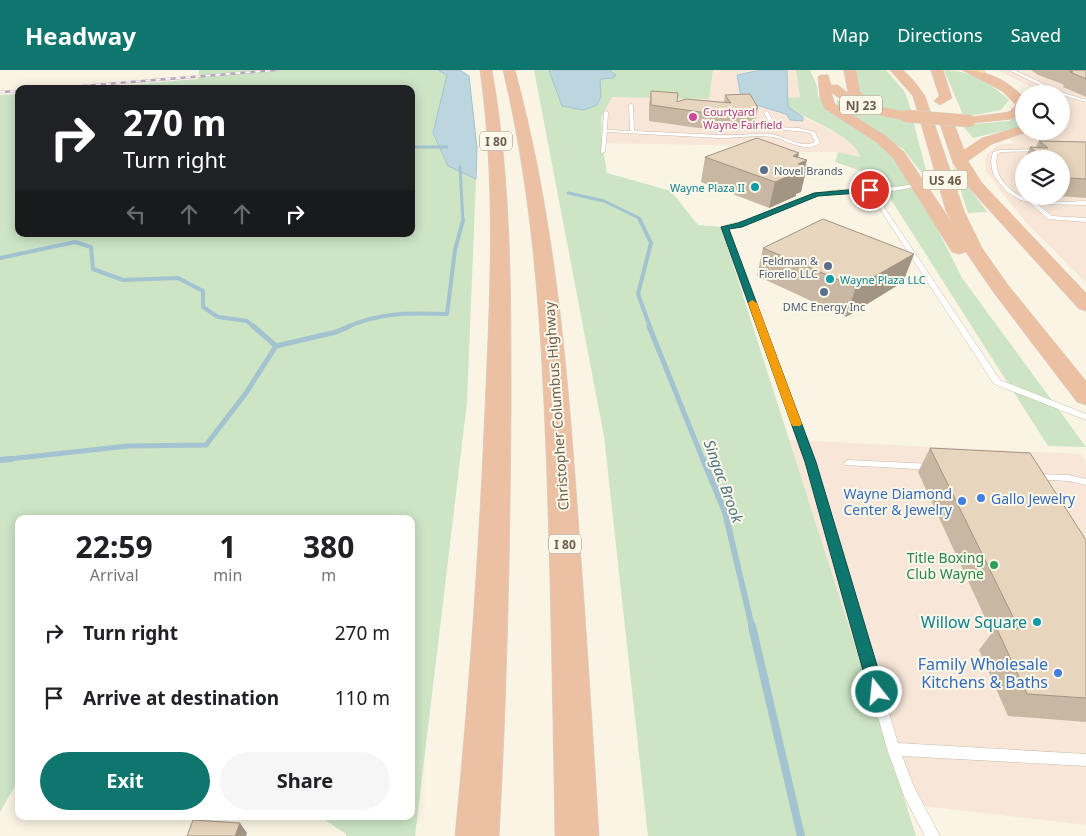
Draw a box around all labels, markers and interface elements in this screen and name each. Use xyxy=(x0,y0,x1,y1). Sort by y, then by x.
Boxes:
text: Headway xyxy=(25,19,136,52)
text: Map xyxy=(832,23,869,47)
text: Directions xyxy=(897,23,983,47)
text: Saved xyxy=(1011,23,1061,47)
map controls xyxy=(1015,85,1070,205)
button: search xyxy=(1015,85,1070,140)
road number: NJ 23 xyxy=(840,96,882,114)
text: 270 m xyxy=(123,99,226,146)
place label: Courtyard Wayne Fairfield xyxy=(703,104,782,132)
icon: right xyxy=(40,105,105,170)
marker: Courtyard Wayne Fairfield xyxy=(687,111,699,123)
road number: I 80 xyxy=(480,131,512,150)
text: Turn right xyxy=(123,144,226,174)
button: layers xyxy=(1015,150,1070,205)
place label: Novel Brands xyxy=(774,163,843,178)
marker: Novel Brands xyxy=(758,164,770,176)
pin xyxy=(849,169,891,211)
road number: US 46 xyxy=(922,170,968,190)
icon: arrive xyxy=(856,176,884,204)
place label: Wayne Plaza II xyxy=(670,180,745,195)
marker: Wayne Plaza II xyxy=(749,181,761,193)
icon: left xyxy=(122,200,150,228)
icon: ahead xyxy=(175,200,203,228)
icon: ahead xyxy=(228,200,256,228)
icon: right xyxy=(281,200,309,228)
place label: Feldman & Fiorello LLC xyxy=(759,253,819,281)
marker: Feldman & Fiorello LLC xyxy=(822,260,834,272)
place label: Wayne Plaza LLC xyxy=(840,272,926,287)
marker: Wayne Plaza LLC xyxy=(824,273,836,285)
marker: DMC Energy Inc xyxy=(818,286,830,298)
place label: DMC Energy Inc xyxy=(783,299,865,314)
street label: Christopher Columbus Highway xyxy=(539,300,573,511)
water label: Singac Brook xyxy=(700,437,748,526)
place label: Wayne Diamond Center & Jewelry xyxy=(843,484,953,519)
place label: Gallo Jewelry xyxy=(991,489,1076,508)
marker: Gallo Jewelry xyxy=(975,492,987,504)
marker: Wayne Diamond Center & Jewelry xyxy=(956,495,968,507)
text: 22:59 xyxy=(76,526,153,567)
text: 1 xyxy=(219,526,236,567)
text: 380 xyxy=(303,526,354,567)
road number: I 80 xyxy=(549,534,581,554)
place label: Title Boxing Club Wayne xyxy=(906,548,984,583)
marker: Title Boxing Club Wayne xyxy=(988,559,1000,571)
text: Arrival xyxy=(90,564,139,586)
text: min xyxy=(213,564,242,586)
text: m xyxy=(321,564,336,586)
place label: Willow Square xyxy=(921,611,1027,633)
marker: Willow Square xyxy=(1031,616,1043,628)
icon: right xyxy=(40,619,68,647)
text: Turn right xyxy=(83,620,178,646)
text: 270 m xyxy=(335,620,390,646)
place label: Family Wholesale Kitchens & Baths xyxy=(918,653,1048,693)
position arrow xyxy=(850,665,902,717)
marker: Family Wholesale Kitchens & Baths xyxy=(1052,667,1064,679)
icon: arrive xyxy=(40,684,68,712)
text: Arrive at destination xyxy=(83,685,279,711)
text: 110 m xyxy=(335,685,390,711)
button: Exit xyxy=(40,752,210,810)
button: Share xyxy=(220,752,390,810)

